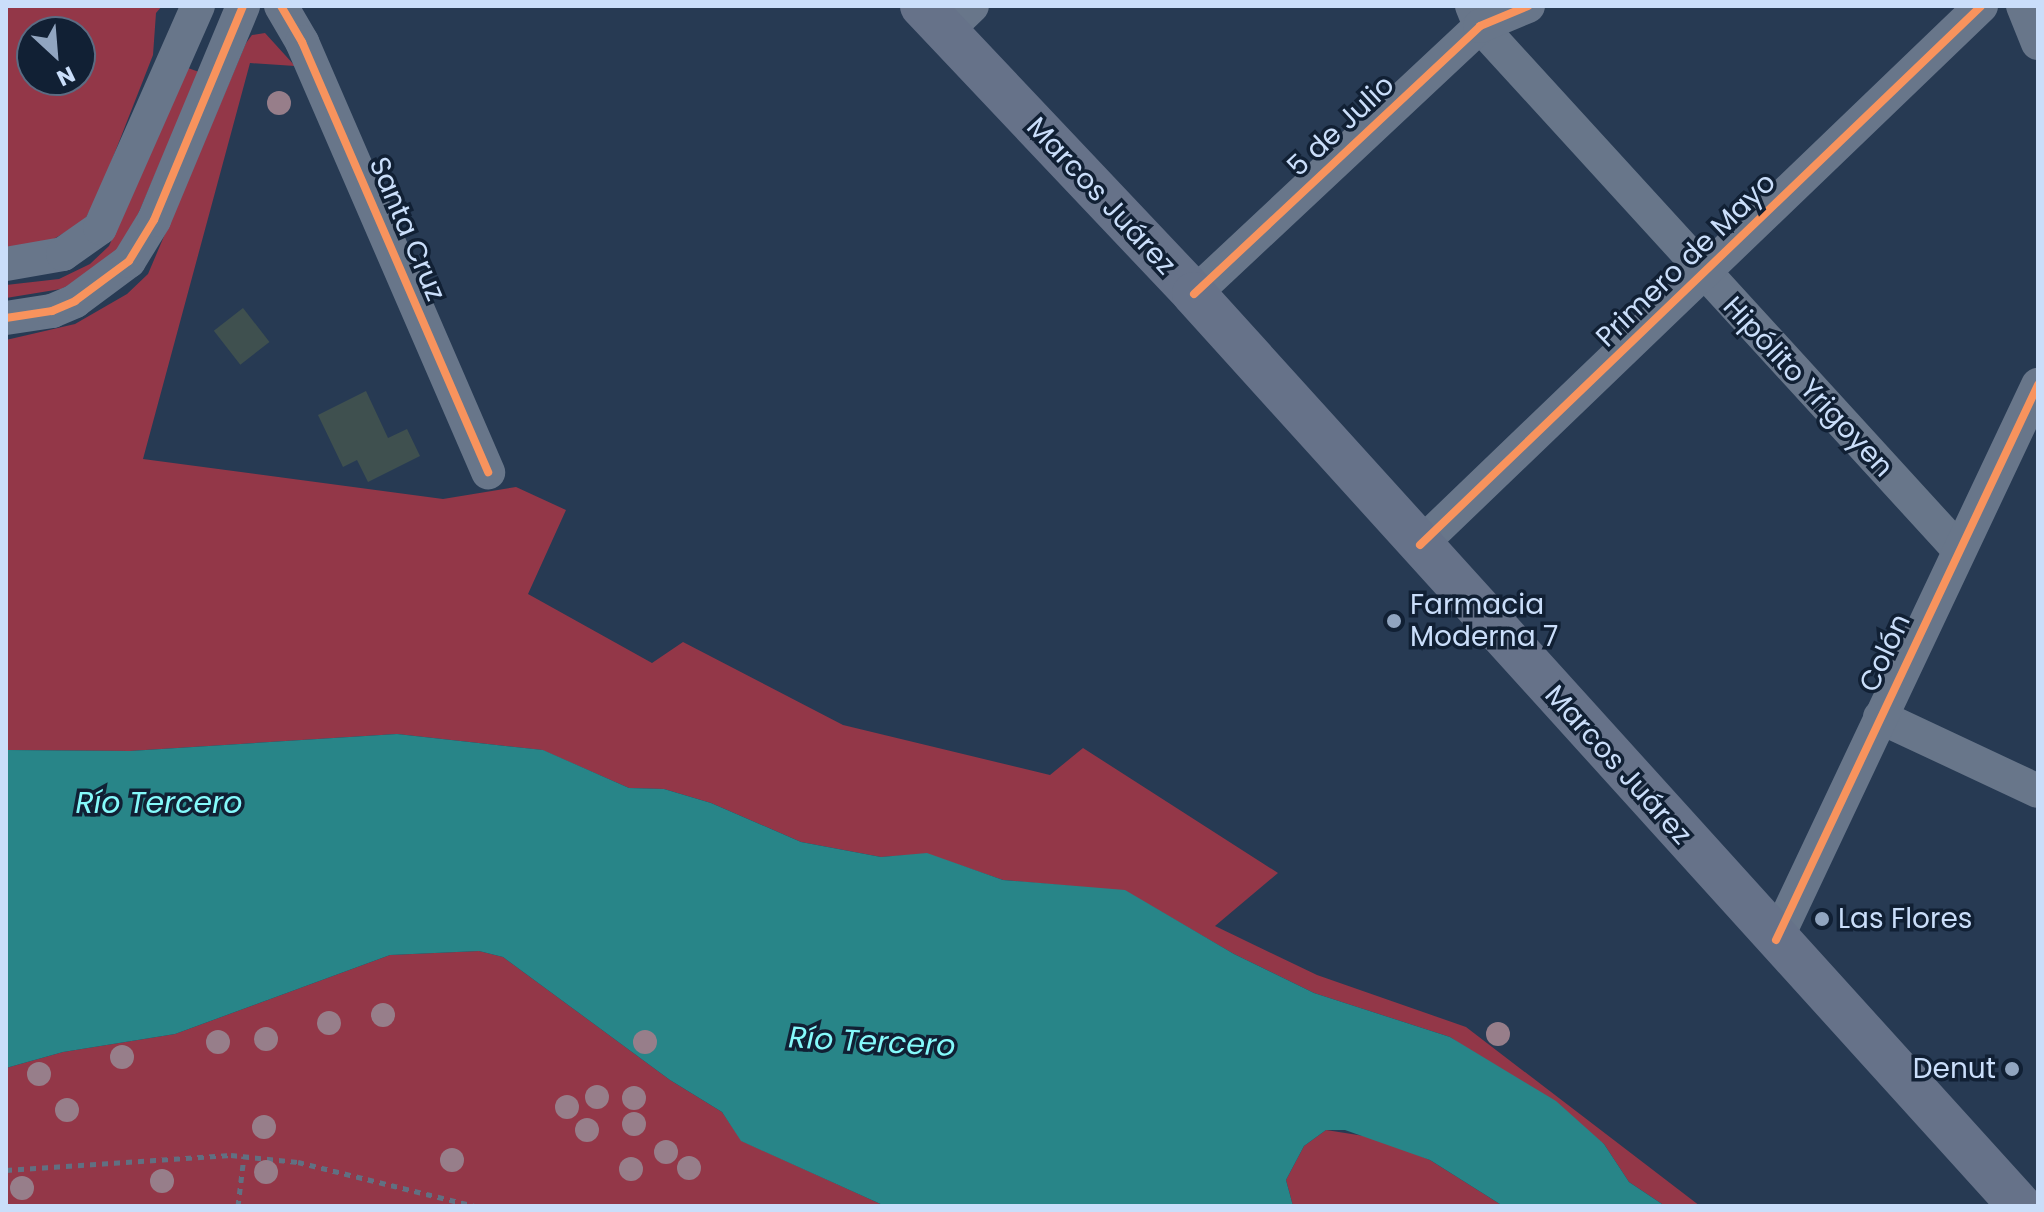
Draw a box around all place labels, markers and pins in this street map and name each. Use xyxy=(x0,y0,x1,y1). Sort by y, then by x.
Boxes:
place label: Farmacia Moderna 7 xyxy=(1410,588,1558,654)
marker: Farmacia Moderna 7 xyxy=(1385,612,1403,630)
place label: Las Flores xyxy=(1838,902,1972,936)
marker: Las Flores xyxy=(1813,910,1831,928)
place label: Denut xyxy=(1913,1052,1996,1086)
marker: Denut xyxy=(2003,1060,2021,1078)

